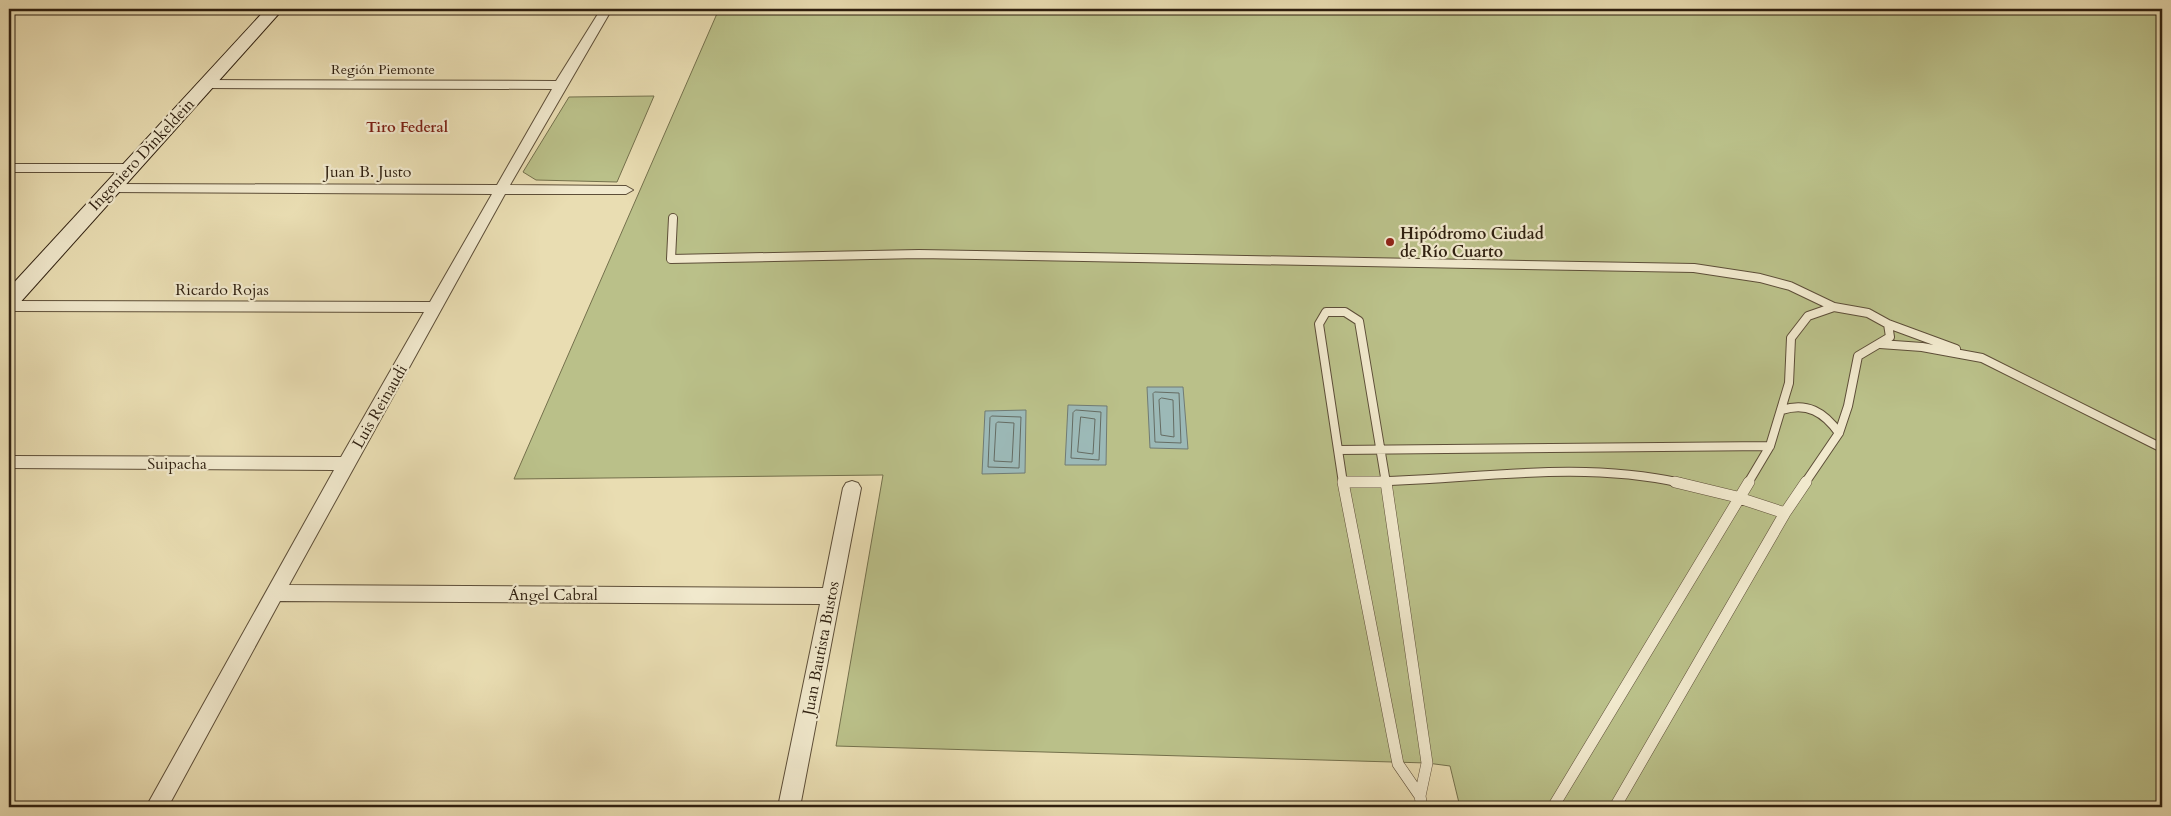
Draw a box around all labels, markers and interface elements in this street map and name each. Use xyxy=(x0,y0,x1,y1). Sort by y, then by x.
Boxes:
street label: Región Piemonte xyxy=(331,60,435,79)
street label: Ingeniero Dinkeldein xyxy=(84,94,200,216)
district label: Tiro Federal xyxy=(366,117,449,137)
street label: Juan B. Justo xyxy=(323,161,412,183)
place label: Hipódromo Ciudad de Río Cuarto xyxy=(1400,223,1544,263)
marker: Hipódromo Ciudad de Río Cuarto xyxy=(1384,236,1396,248)
street label: Ricardo Rojas xyxy=(175,279,269,301)
street label: Luis Reinaudi xyxy=(347,360,413,452)
street label: Suipacha xyxy=(147,453,207,475)
street label: Juan Bautista Bustos xyxy=(797,579,845,719)
street label: Ángel Cabral xyxy=(508,584,598,606)

